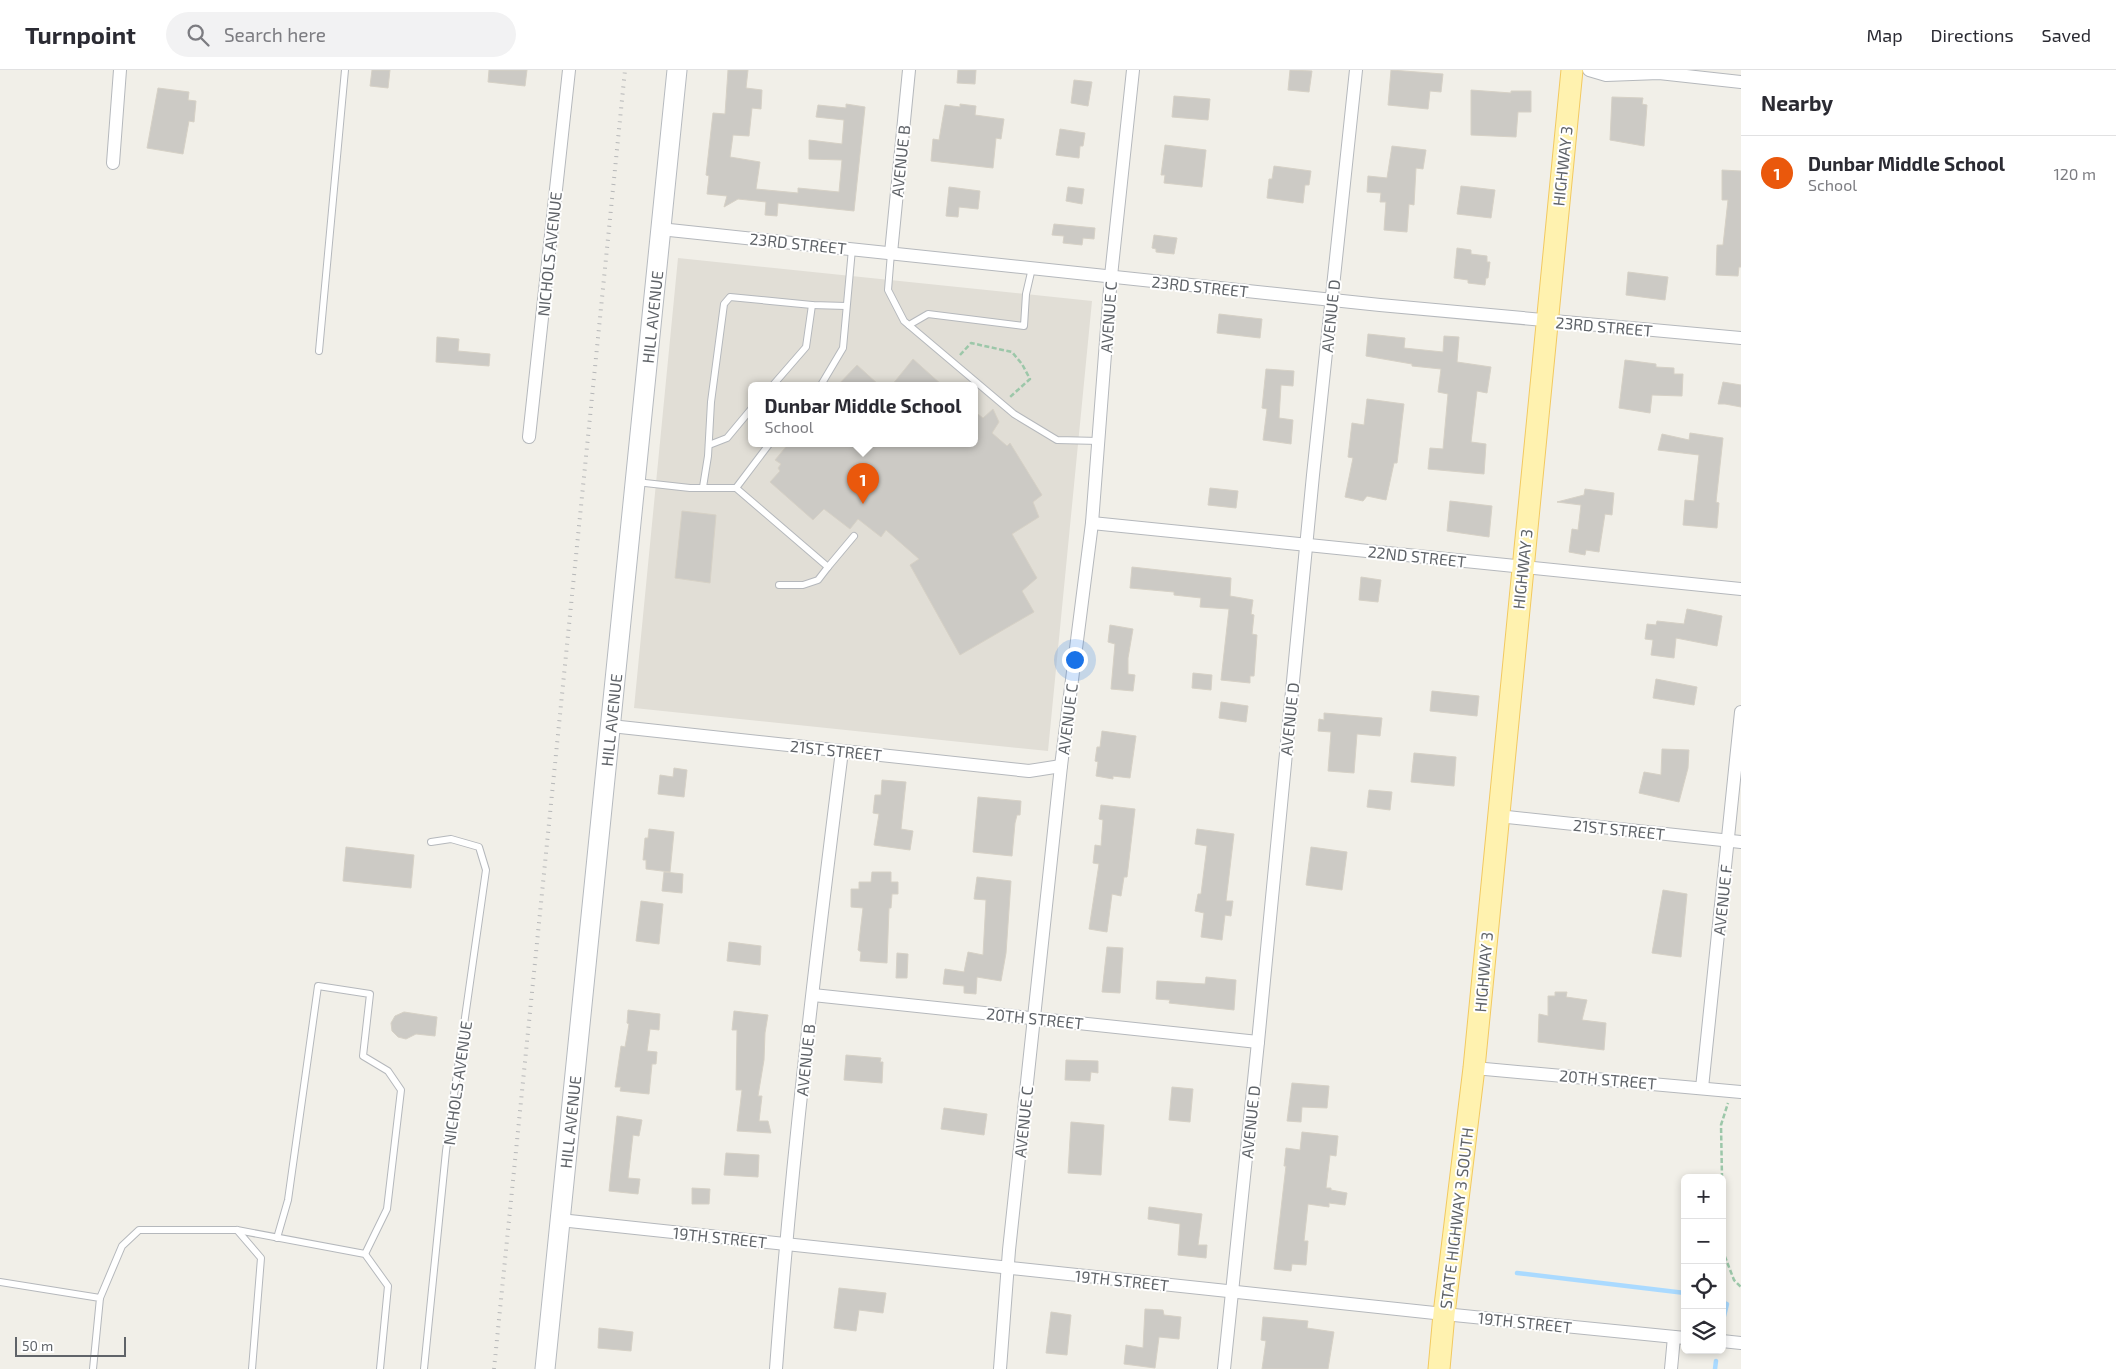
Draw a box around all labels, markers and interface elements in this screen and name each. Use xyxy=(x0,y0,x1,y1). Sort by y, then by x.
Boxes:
search box xyxy=(166,12,516,57)
text: Turnpoint xyxy=(25,20,136,49)
icon: search xyxy=(184,21,212,49)
text: Search here xyxy=(224,23,326,46)
text: Map xyxy=(1866,24,1903,46)
text: Directions xyxy=(1931,24,2014,46)
text: Saved xyxy=(2042,24,2091,46)
text: Nearby xyxy=(1761,90,1833,115)
street label: AVENUE B xyxy=(887,124,913,198)
street label: HIGHWAY 3 xyxy=(1548,125,1576,207)
text: Dunbar Middle School xyxy=(1808,152,2005,175)
text: 1 xyxy=(1774,164,1780,183)
text: 120 m xyxy=(2053,164,2096,183)
text: School xyxy=(1808,175,1857,194)
street label: NICHOLS AVENUE xyxy=(533,191,565,317)
street label: 23RD STREET xyxy=(749,228,847,258)
street label: HILL AVENUE xyxy=(638,270,666,364)
street label: 23RD STREET xyxy=(1151,271,1249,301)
street label: AVENUE D xyxy=(1317,279,1343,353)
street label: AVENUE C xyxy=(1096,281,1120,353)
street label: 23RD STREET xyxy=(1555,312,1653,340)
popup xyxy=(748,382,978,447)
text: Dunbar Middle School xyxy=(765,394,961,417)
text: School xyxy=(765,417,814,436)
pin: 1 xyxy=(847,463,879,504)
street label: HIGHWAY 3 xyxy=(1508,528,1536,610)
street label: 22ND STREET xyxy=(1367,541,1467,571)
your location xyxy=(1062,647,1088,673)
street label: HILL AVENUE xyxy=(597,673,625,767)
street label: AVENUE C xyxy=(1053,682,1081,756)
street label: AVENUE D xyxy=(1276,682,1302,756)
street label: 21ST STREET xyxy=(789,736,883,764)
street label: 21ST STREET xyxy=(1572,815,1666,843)
street label: AVENUE F xyxy=(1709,863,1735,936)
street label: HIGHWAY 3 xyxy=(1470,931,1496,1013)
street label: 20TH STREET xyxy=(985,1003,1085,1033)
street label: NICHOLS AVENUE xyxy=(439,1020,475,1146)
street label: AVENUE B xyxy=(792,1023,818,1097)
street label: 20TH STREET xyxy=(1559,1065,1657,1093)
street label: HILL AVENUE xyxy=(556,1075,584,1169)
street label: AVENUE C xyxy=(1010,1085,1036,1159)
street label: AVENUE D xyxy=(1237,1085,1263,1159)
street label: STATE HIGHWAY 3 SOUTH xyxy=(1435,1126,1477,1310)
map controls xyxy=(1681,1174,1726,1354)
button: + xyxy=(1681,1174,1726,1219)
button: − xyxy=(1681,1219,1726,1264)
street label: 19TH STREET xyxy=(672,1223,768,1251)
button: locate xyxy=(1681,1264,1726,1309)
street label: 19TH STREET xyxy=(1074,1266,1170,1294)
street label: 19TH STREET xyxy=(1477,1308,1573,1336)
button: layers xyxy=(1681,1309,1726,1354)
scale bar xyxy=(15,1334,126,1357)
text: 50 m xyxy=(22,1337,53,1354)

